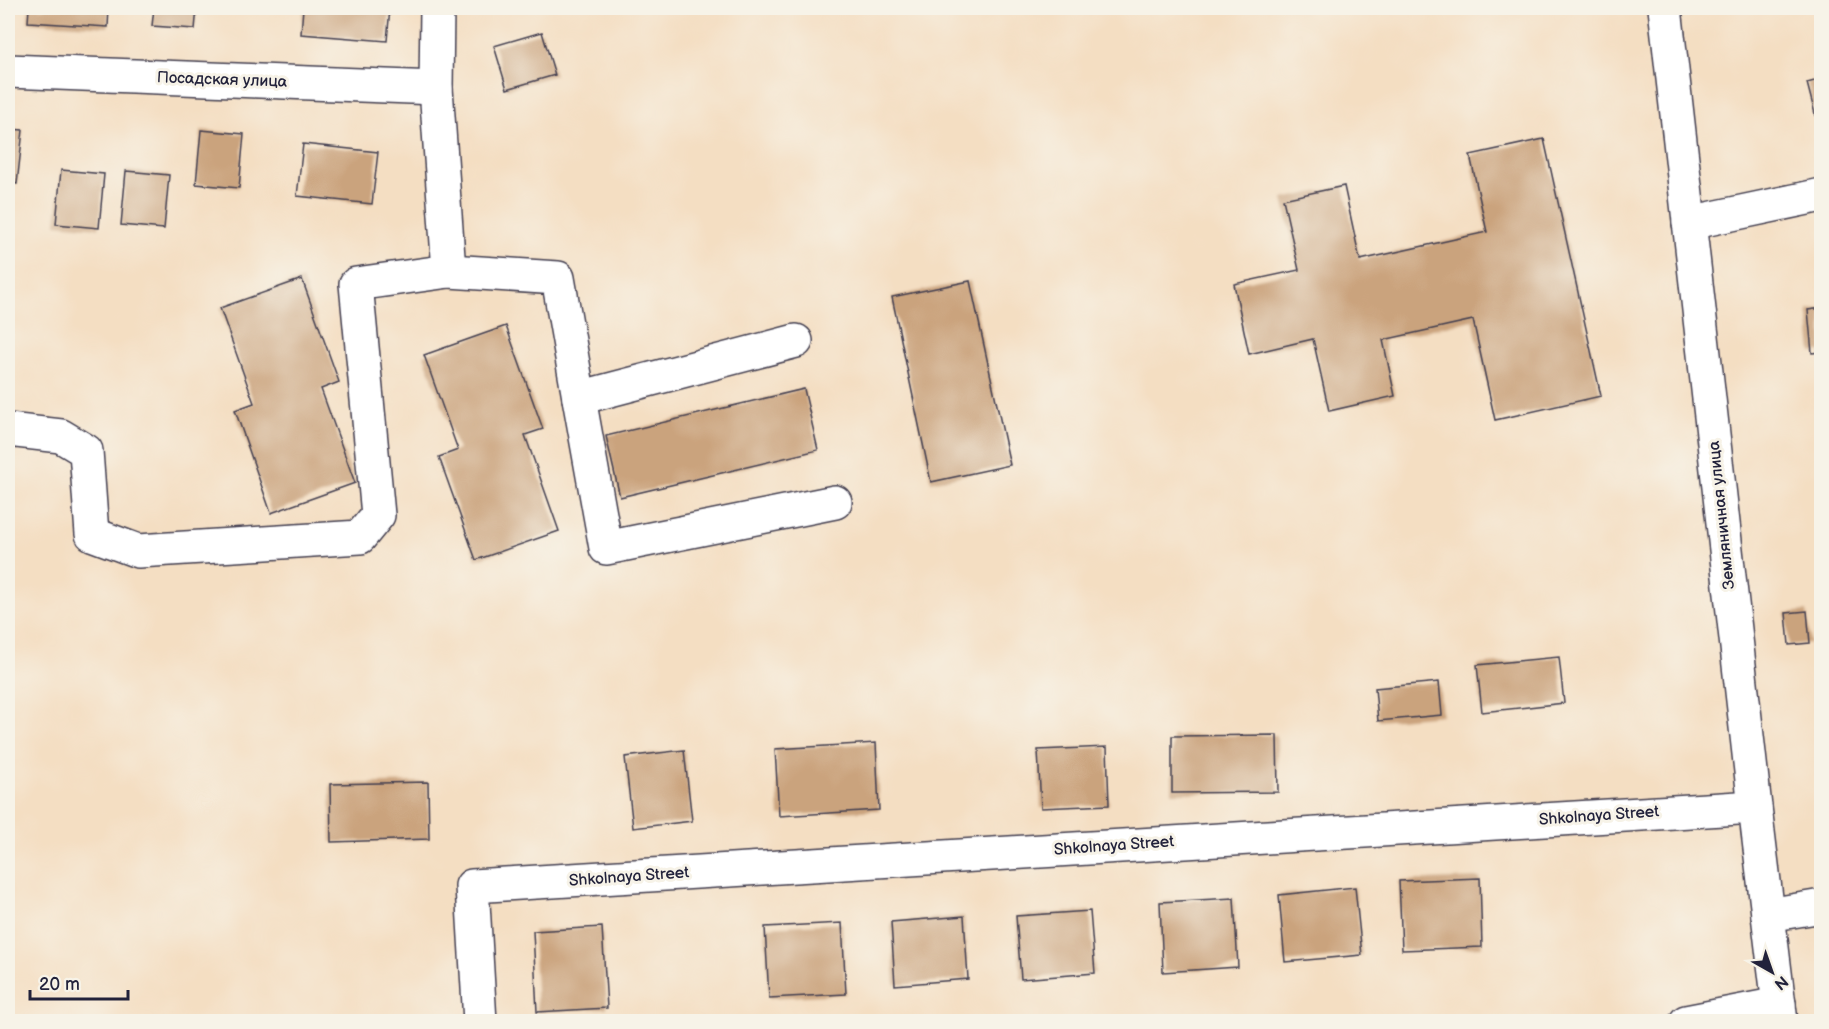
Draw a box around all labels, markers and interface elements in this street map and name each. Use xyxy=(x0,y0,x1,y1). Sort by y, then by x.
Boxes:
street label: Посадская улица xyxy=(157,68,288,92)
street label: Земляничная улица xyxy=(1705,439,1739,590)
street label: Shkolnaya Street xyxy=(1538,802,1660,830)
street label: Shkolnaya Street xyxy=(1053,832,1175,860)
street label: Shkolnaya Street xyxy=(568,863,690,891)
north arrow xyxy=(1742,942,1802,1002)
scale bar xyxy=(30,963,128,1001)
text: N xyxy=(1770,971,1791,993)
text: 20 m xyxy=(39,974,80,995)

